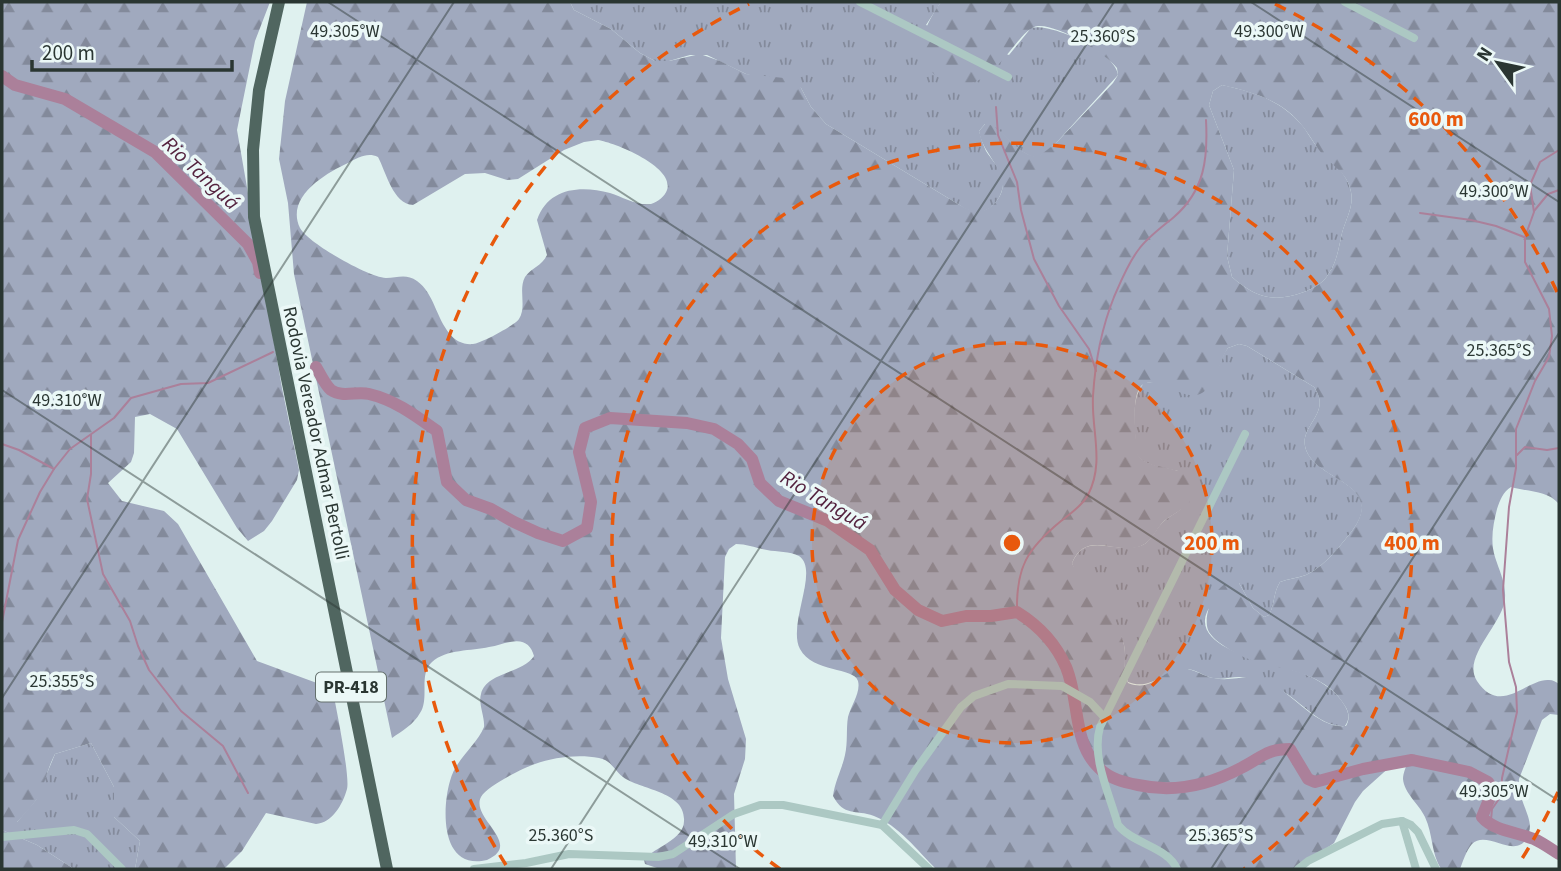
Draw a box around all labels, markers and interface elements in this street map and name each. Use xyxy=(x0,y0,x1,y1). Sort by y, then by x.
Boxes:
text: 49.305°W xyxy=(310,19,380,44)
text: 49.300°W xyxy=(1234,19,1304,44)
text: 25.360°S xyxy=(1071,24,1135,49)
scale bar xyxy=(32,28,231,72)
north arrow xyxy=(1463,28,1533,98)
text: 200 m xyxy=(42,38,95,68)
text: N xyxy=(1470,42,1500,67)
text: 600 m xyxy=(1408,104,1464,134)
water label: Rio Tanguá xyxy=(155,129,247,217)
text: 49.300°W xyxy=(1459,179,1529,204)
street label: Rodovia Vereador Admar Bertolli xyxy=(275,304,356,563)
text: 25.365°S xyxy=(1467,338,1531,363)
text: 49.310°W xyxy=(32,388,102,413)
water label: Rio Tanguá xyxy=(775,462,873,538)
text: 200 m xyxy=(1184,528,1240,558)
text: 400 m xyxy=(1384,528,1440,558)
centre of rings xyxy=(1000,531,1024,555)
text: 25.355°S xyxy=(30,669,94,694)
road number: PR-418 xyxy=(316,672,386,702)
text: 49.305°W xyxy=(1459,779,1529,804)
text: 25.360°S xyxy=(529,823,593,848)
text: 25.365°S xyxy=(1189,823,1253,848)
text: 49.310°W xyxy=(688,829,758,854)

